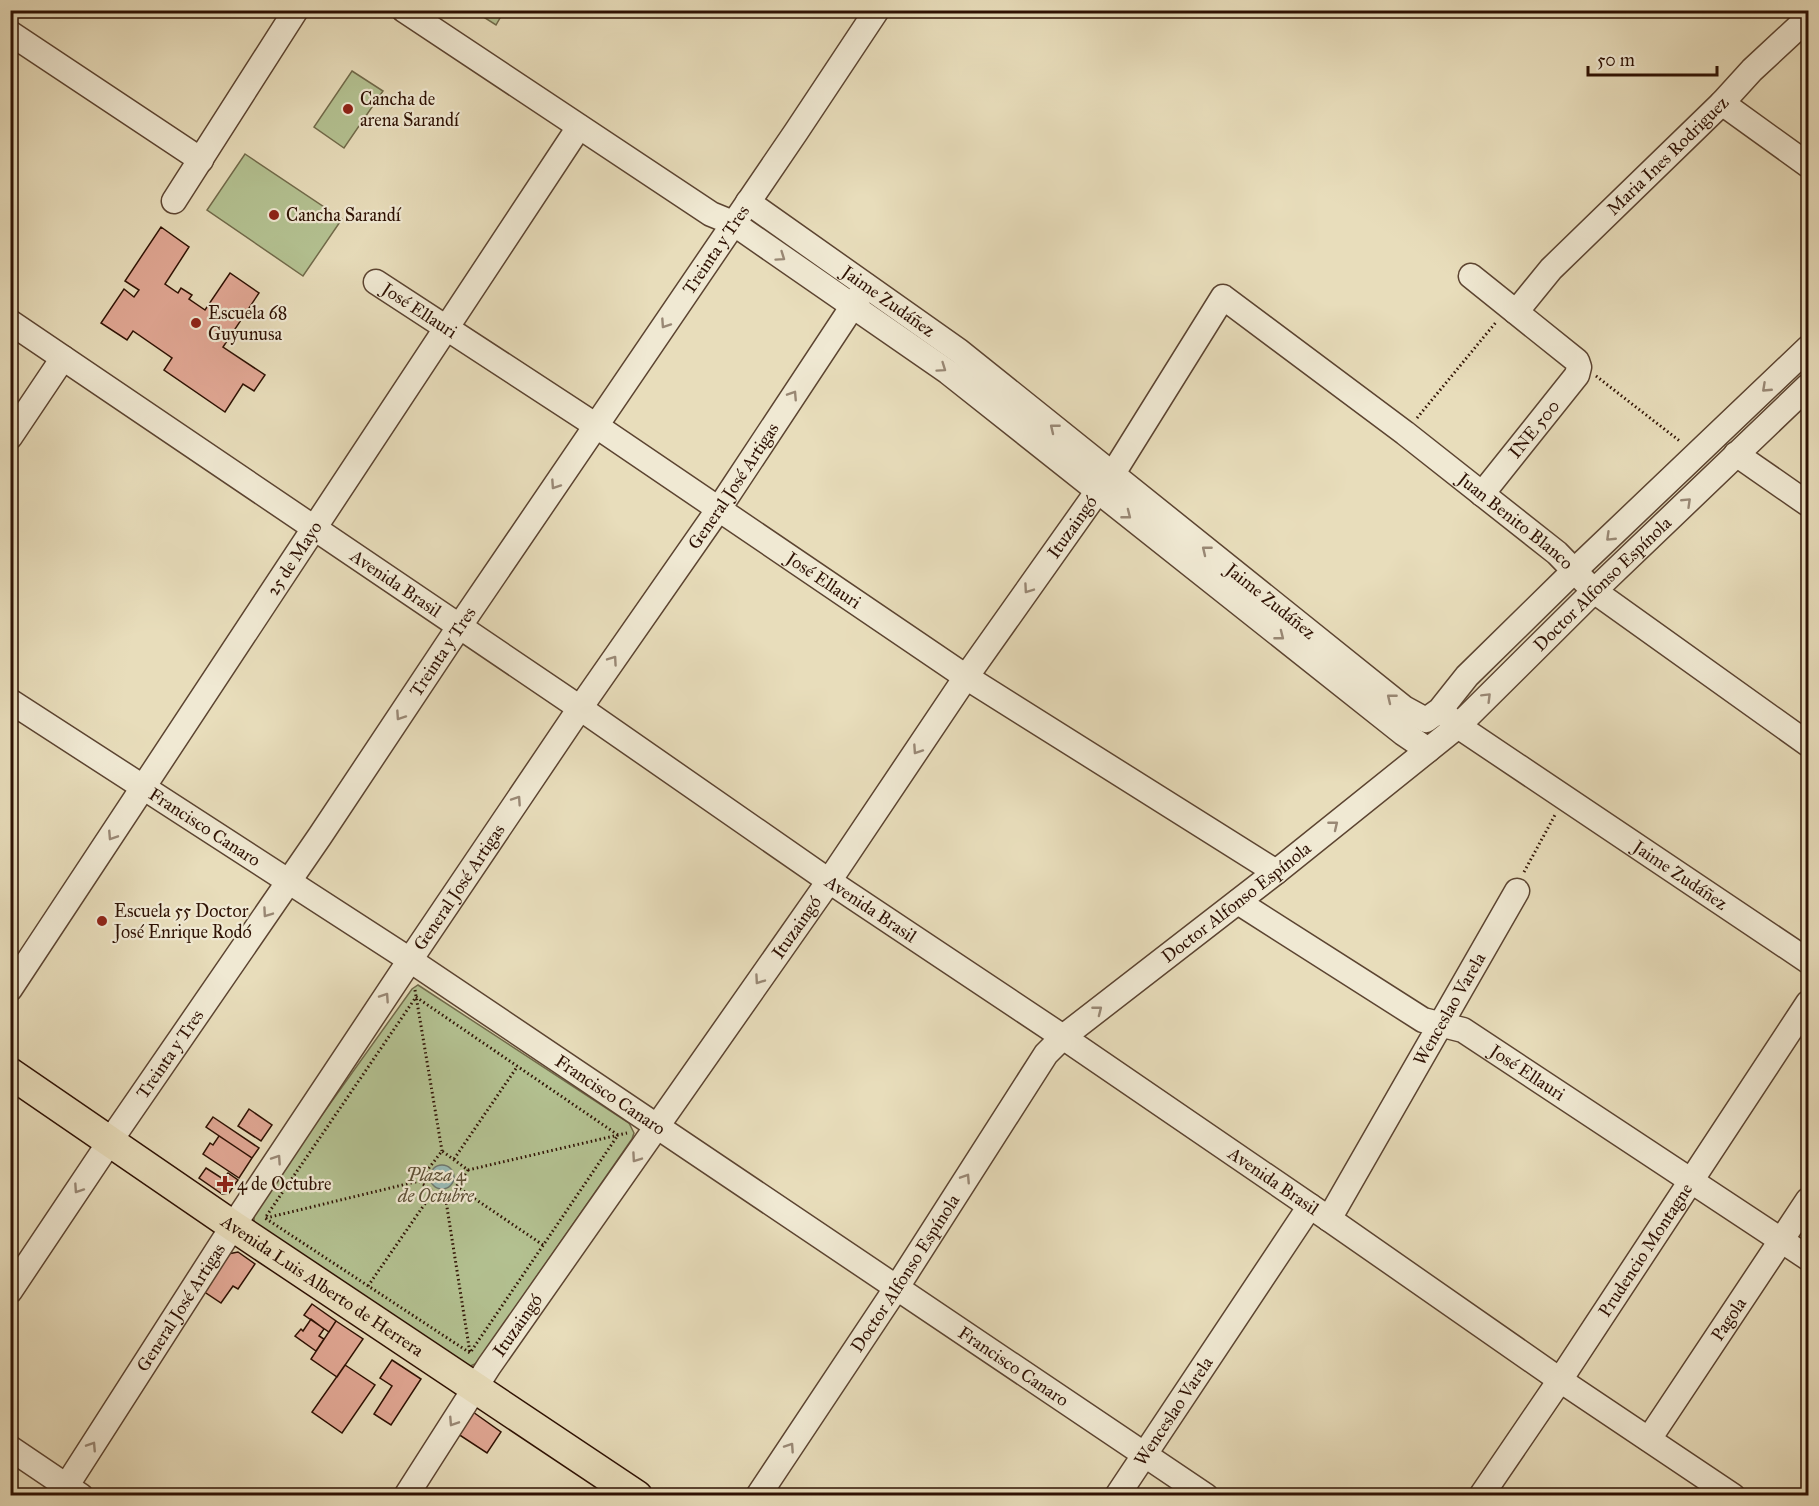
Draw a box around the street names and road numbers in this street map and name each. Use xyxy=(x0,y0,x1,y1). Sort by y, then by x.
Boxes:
street label: Maria Ines Rodriguez xyxy=(1602,92,1733,220)
street label: Treinta y Tres xyxy=(678,201,754,299)
street label: Jaime Zudáñez xyxy=(835,260,939,342)
street label: José Ellauri xyxy=(375,277,461,343)
street label: INE 500 xyxy=(1504,395,1564,463)
street label: General José Artigas xyxy=(683,418,784,554)
street label: Juan Benito Blanco xyxy=(1451,467,1578,574)
street label: Ituzaingó xyxy=(1043,492,1102,563)
street label: Doctor Alfonso Espínola xyxy=(1529,512,1676,656)
street label: 25 de Mayo xyxy=(262,517,327,600)
street label: Avenida Brasil xyxy=(345,544,446,622)
street label: José Ellauri xyxy=(780,546,865,614)
street label: Jaime Zudáñez xyxy=(1219,557,1320,644)
street label: Treinta y Tres xyxy=(405,602,481,701)
street label: Francisco Canaro xyxy=(145,783,265,871)
street label: General José Artigas xyxy=(409,820,510,955)
street label: Jaime Zudáñez xyxy=(1627,835,1732,915)
street label: Doctor Alfonso Espínola xyxy=(1157,837,1316,968)
street label: Avenida Brasil xyxy=(820,870,921,947)
street label: Ituzaingó xyxy=(767,892,826,963)
street label: Wenceslao Varela xyxy=(1408,948,1490,1069)
street label: Treinta y Tres xyxy=(132,1005,208,1103)
street label: José Ellauri xyxy=(1484,1039,1569,1105)
street label: Francisco Canaro xyxy=(551,1050,670,1140)
street label: Avenida Brasil xyxy=(1223,1142,1323,1220)
street label: Prudencio Montagne xyxy=(1594,1179,1697,1321)
street label: Doctor Alfonso Espínola xyxy=(846,1190,965,1356)
street label: Avenida Luis Alberto de Herrera xyxy=(216,1210,428,1362)
street label: General José Artigas xyxy=(132,1239,230,1376)
street label: Ituzaingó xyxy=(488,1290,547,1361)
street label: Pagola xyxy=(1706,1293,1751,1345)
street label: Francisco Canaro xyxy=(954,1321,1073,1411)
street label: Wenceslao Varela xyxy=(1129,1352,1218,1470)

